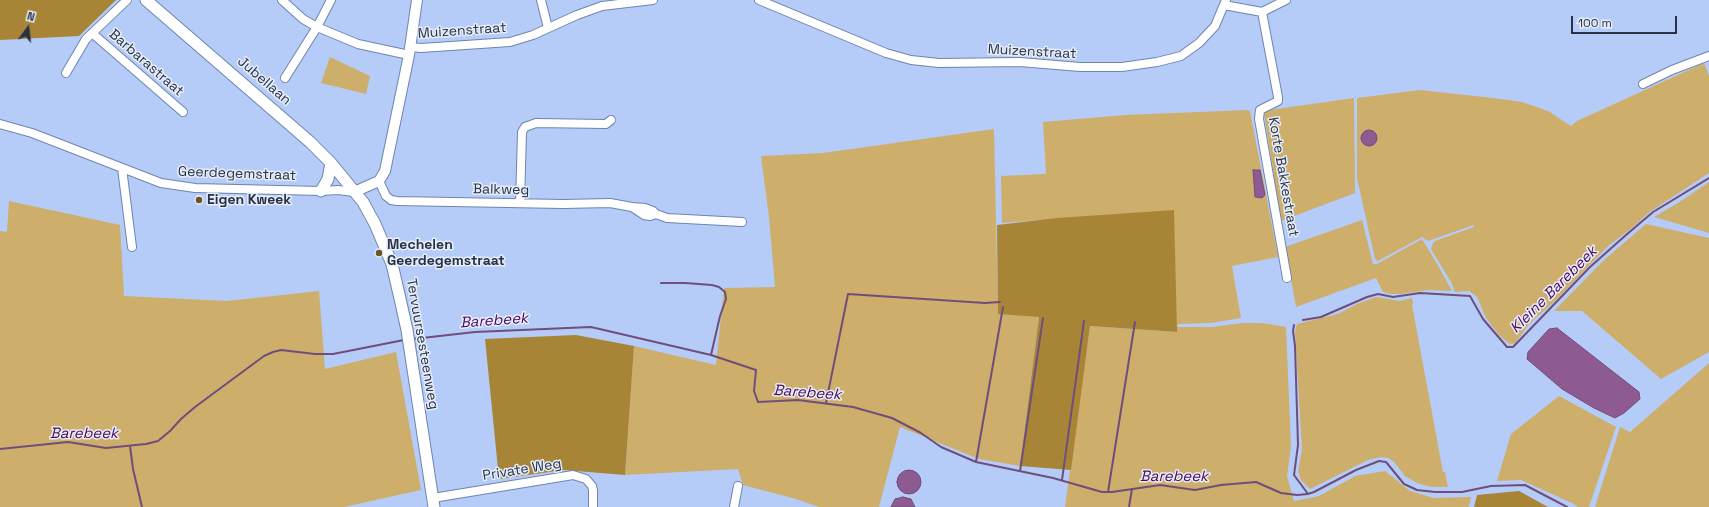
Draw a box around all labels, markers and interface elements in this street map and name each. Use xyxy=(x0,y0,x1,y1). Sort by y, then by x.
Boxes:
north arrow xyxy=(8,8,48,48)
scale bar xyxy=(1573,8,1679,34)
text: N xyxy=(26,9,36,24)
text: 100 m xyxy=(1578,15,1612,31)
street label: Muizenstraat xyxy=(417,20,507,42)
street label: Barbarastraat xyxy=(105,26,187,100)
street label: Muizenstraat xyxy=(987,41,1077,63)
street label: Jubellaan xyxy=(234,53,294,109)
street label: Korte Bakkestraat xyxy=(1264,116,1302,238)
street label: Geerdegemstraat xyxy=(178,164,296,184)
street label: Balkweg xyxy=(473,181,529,199)
place label: Eigen Kweek xyxy=(207,192,291,208)
marker: Eigen Kweek xyxy=(194,195,204,205)
place label: Mechelen Geerdegemstraat xyxy=(387,237,505,270)
water label: Kleine Barebeek xyxy=(1507,243,1601,337)
marker: Mechelen Geerdegemstraat xyxy=(374,248,384,258)
street label: Tervuursesteenweg xyxy=(402,277,442,411)
water label: Barebeek xyxy=(459,310,529,332)
water label: Barebeek xyxy=(772,382,842,404)
water label: Barebeek xyxy=(50,425,118,443)
street label: Private Weg xyxy=(481,455,563,485)
water label: Barebeek xyxy=(1140,468,1208,486)

